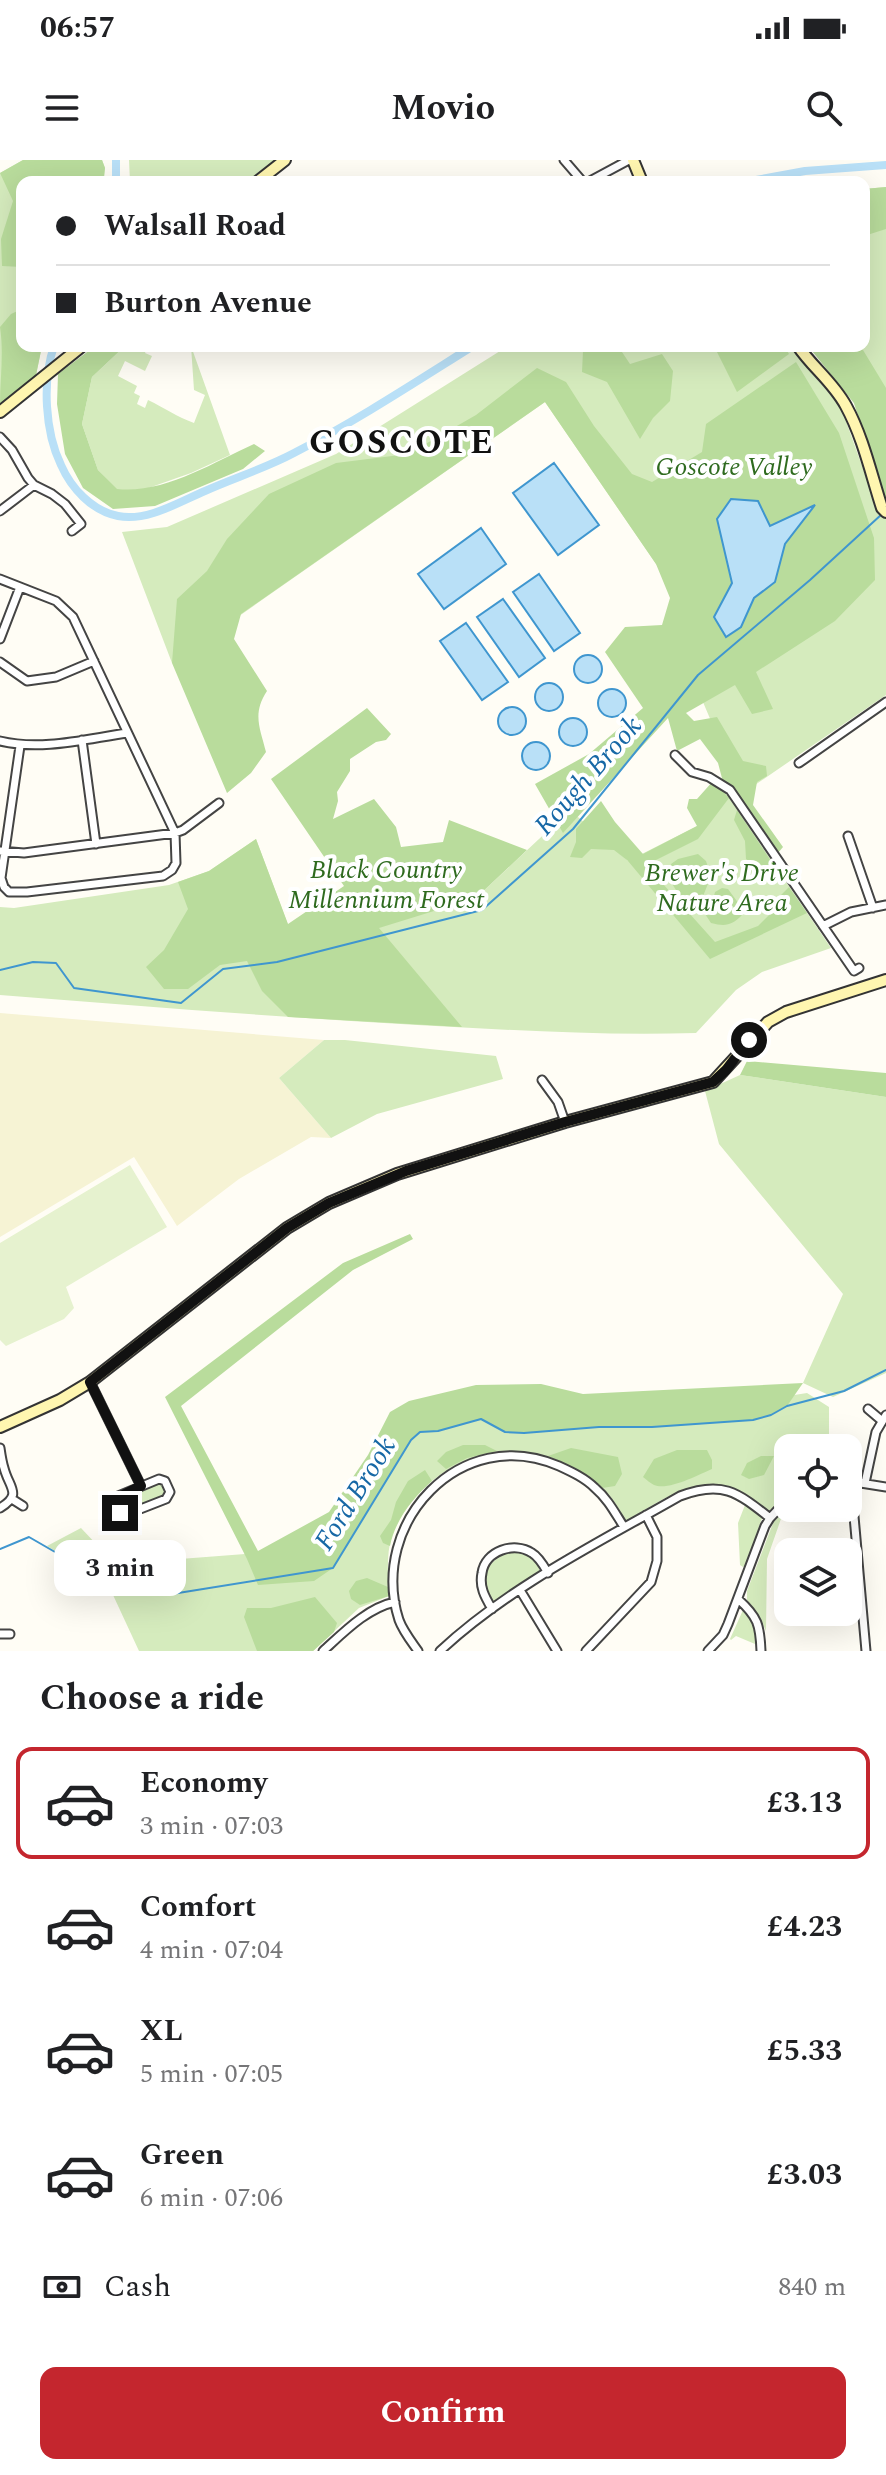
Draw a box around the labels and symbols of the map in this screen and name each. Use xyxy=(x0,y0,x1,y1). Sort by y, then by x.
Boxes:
district label: GOSCOTE xyxy=(309,417,495,469)
park label: Goscote Valley xyxy=(656,447,813,487)
water label: Rough Brook xyxy=(524,706,653,846)
park label: Black Country Millennium Forest xyxy=(288,850,485,920)
park label: Brewer's Drive Nature Area xyxy=(645,853,799,923)
route start xyxy=(731,1022,767,1058)
water label: Ford Brook xyxy=(303,1428,407,1559)
route end xyxy=(102,1495,138,1531)
callout: 3 min xyxy=(54,1541,186,1597)

